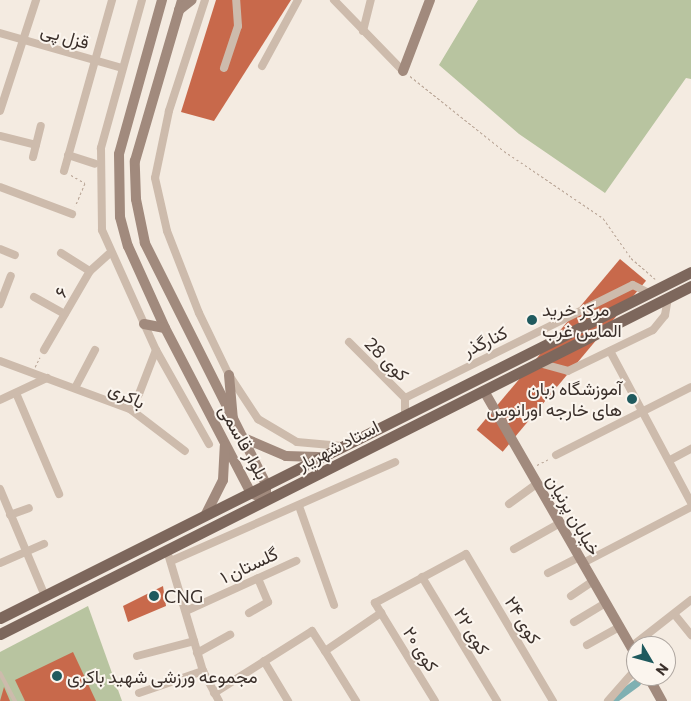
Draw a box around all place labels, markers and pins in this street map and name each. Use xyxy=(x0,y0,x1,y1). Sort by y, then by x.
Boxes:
place label: مرکز خرید الماس غرب xyxy=(542,299,622,342)
marker: مرکز خرید الماس غرب xyxy=(526,314,538,326)
place label: آموزشگاه زبان های خارجه اورانوس xyxy=(487,378,622,420)
marker: آموزشگاه زبان های خارجه اورانوس xyxy=(626,393,638,405)
place label: CNG xyxy=(164,585,203,607)
marker: CNG xyxy=(148,590,160,602)
place label: مجموعه ورزشی شهید باکری xyxy=(67,665,258,687)
marker: مجموعه ورزشی شهید باکری xyxy=(51,670,63,682)

